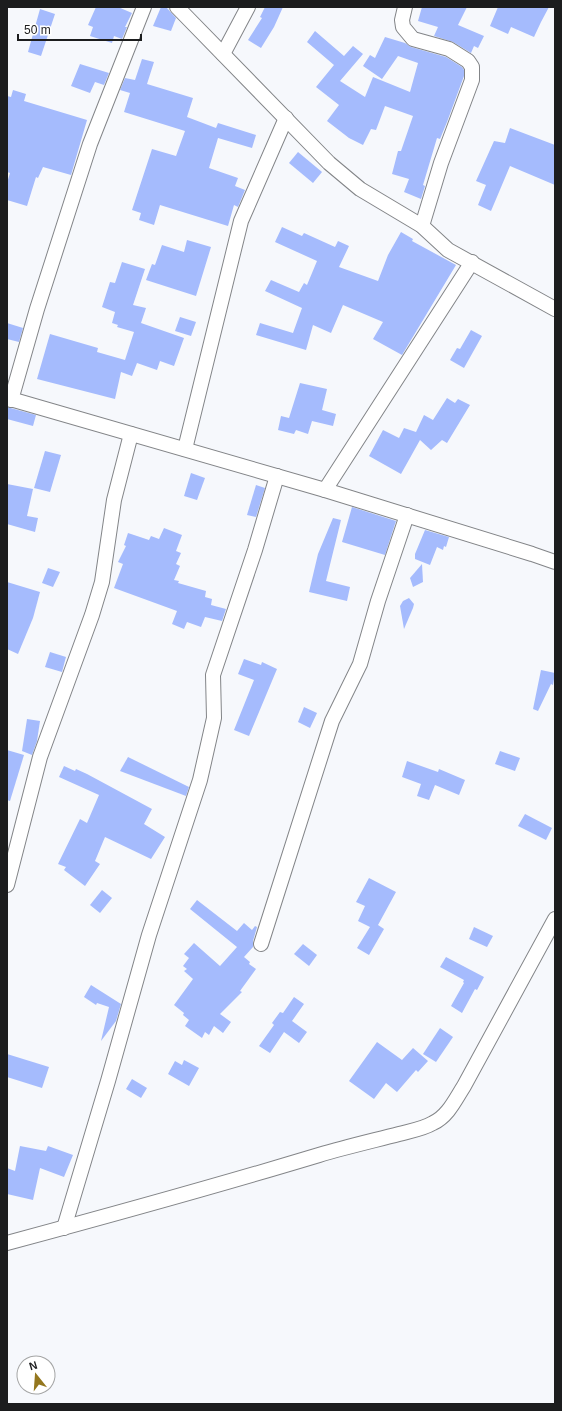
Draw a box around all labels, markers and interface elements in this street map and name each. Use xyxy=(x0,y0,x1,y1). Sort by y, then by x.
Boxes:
scale bar xyxy=(18,16,141,42)
text: 50 m xyxy=(24,23,51,37)
north arrow xyxy=(16,1355,56,1395)
text: N xyxy=(28,1359,39,1372)

